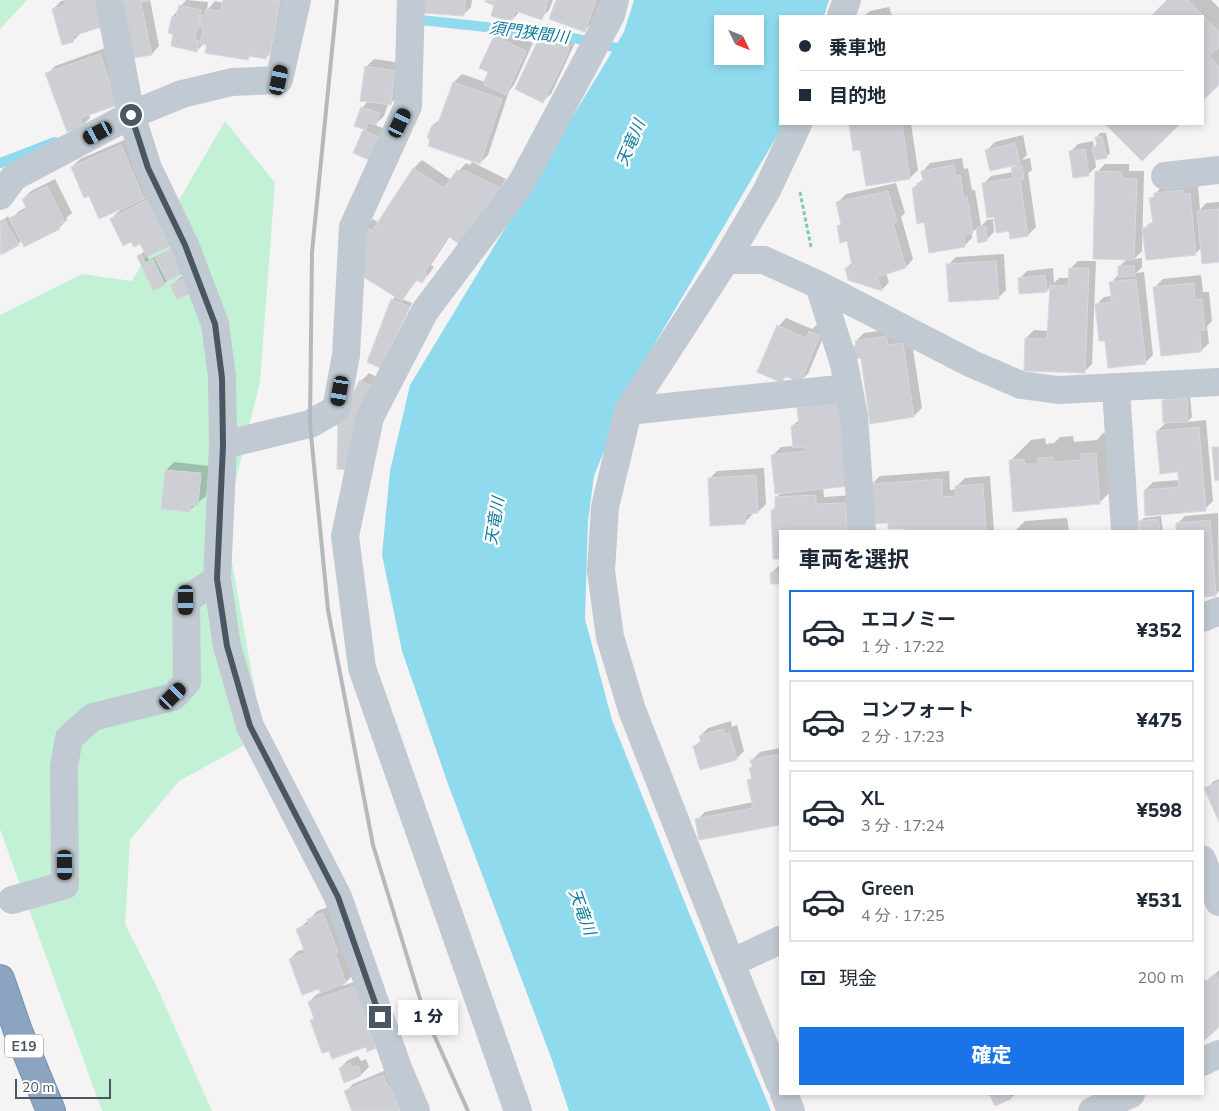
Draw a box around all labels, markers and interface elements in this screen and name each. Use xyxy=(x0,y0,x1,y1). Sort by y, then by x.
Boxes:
north arrow xyxy=(714,15,764,65)
map controls xyxy=(714,15,764,65)
water label: 須門狭間川 xyxy=(488,17,572,49)
text: 乗車地 xyxy=(829,35,886,61)
car xyxy=(268,64,289,96)
text: 目的地 xyxy=(829,83,886,109)
route start xyxy=(120,104,142,126)
car xyxy=(386,106,413,140)
water label: 天竜川 xyxy=(611,115,651,169)
car xyxy=(81,119,114,147)
car xyxy=(330,375,349,407)
water label: 天竜川 xyxy=(480,494,510,546)
text: 車両を選択 xyxy=(799,545,909,575)
car xyxy=(178,585,193,615)
text: エコノミー xyxy=(861,607,956,633)
icon: car xyxy=(801,609,846,654)
text: ¥352 xyxy=(1136,618,1182,644)
text: 1 分 · 17:22 xyxy=(861,636,945,658)
car xyxy=(157,680,188,712)
text: コンフォート xyxy=(861,697,974,723)
icon: car xyxy=(801,699,846,744)
text: ¥475 xyxy=(1136,708,1182,734)
text: 2 分 · 17:23 xyxy=(861,726,945,748)
text: XL xyxy=(861,786,884,812)
icon: car xyxy=(801,789,846,834)
text: ¥598 xyxy=(1136,798,1182,824)
text: 3 分 · 17:24 xyxy=(861,815,945,837)
car xyxy=(57,850,72,880)
text: Green xyxy=(861,876,914,902)
icon: car xyxy=(801,879,846,924)
water label: 天竜川 xyxy=(563,886,601,940)
text: ¥531 xyxy=(1136,888,1182,914)
text: 4 分 · 17:25 xyxy=(861,905,945,927)
icon: cash xyxy=(799,964,827,992)
text: 現金 xyxy=(839,966,877,992)
text: 200 m xyxy=(1137,967,1184,989)
callout: 1 分 xyxy=(398,1000,458,1034)
route end xyxy=(369,1006,391,1028)
text: 1 分 xyxy=(413,1006,443,1028)
button: 確定 xyxy=(799,1027,1184,1085)
road number: E19 xyxy=(5,1034,43,1058)
scale bar xyxy=(15,1076,111,1099)
text: 20 m xyxy=(22,1078,54,1097)

